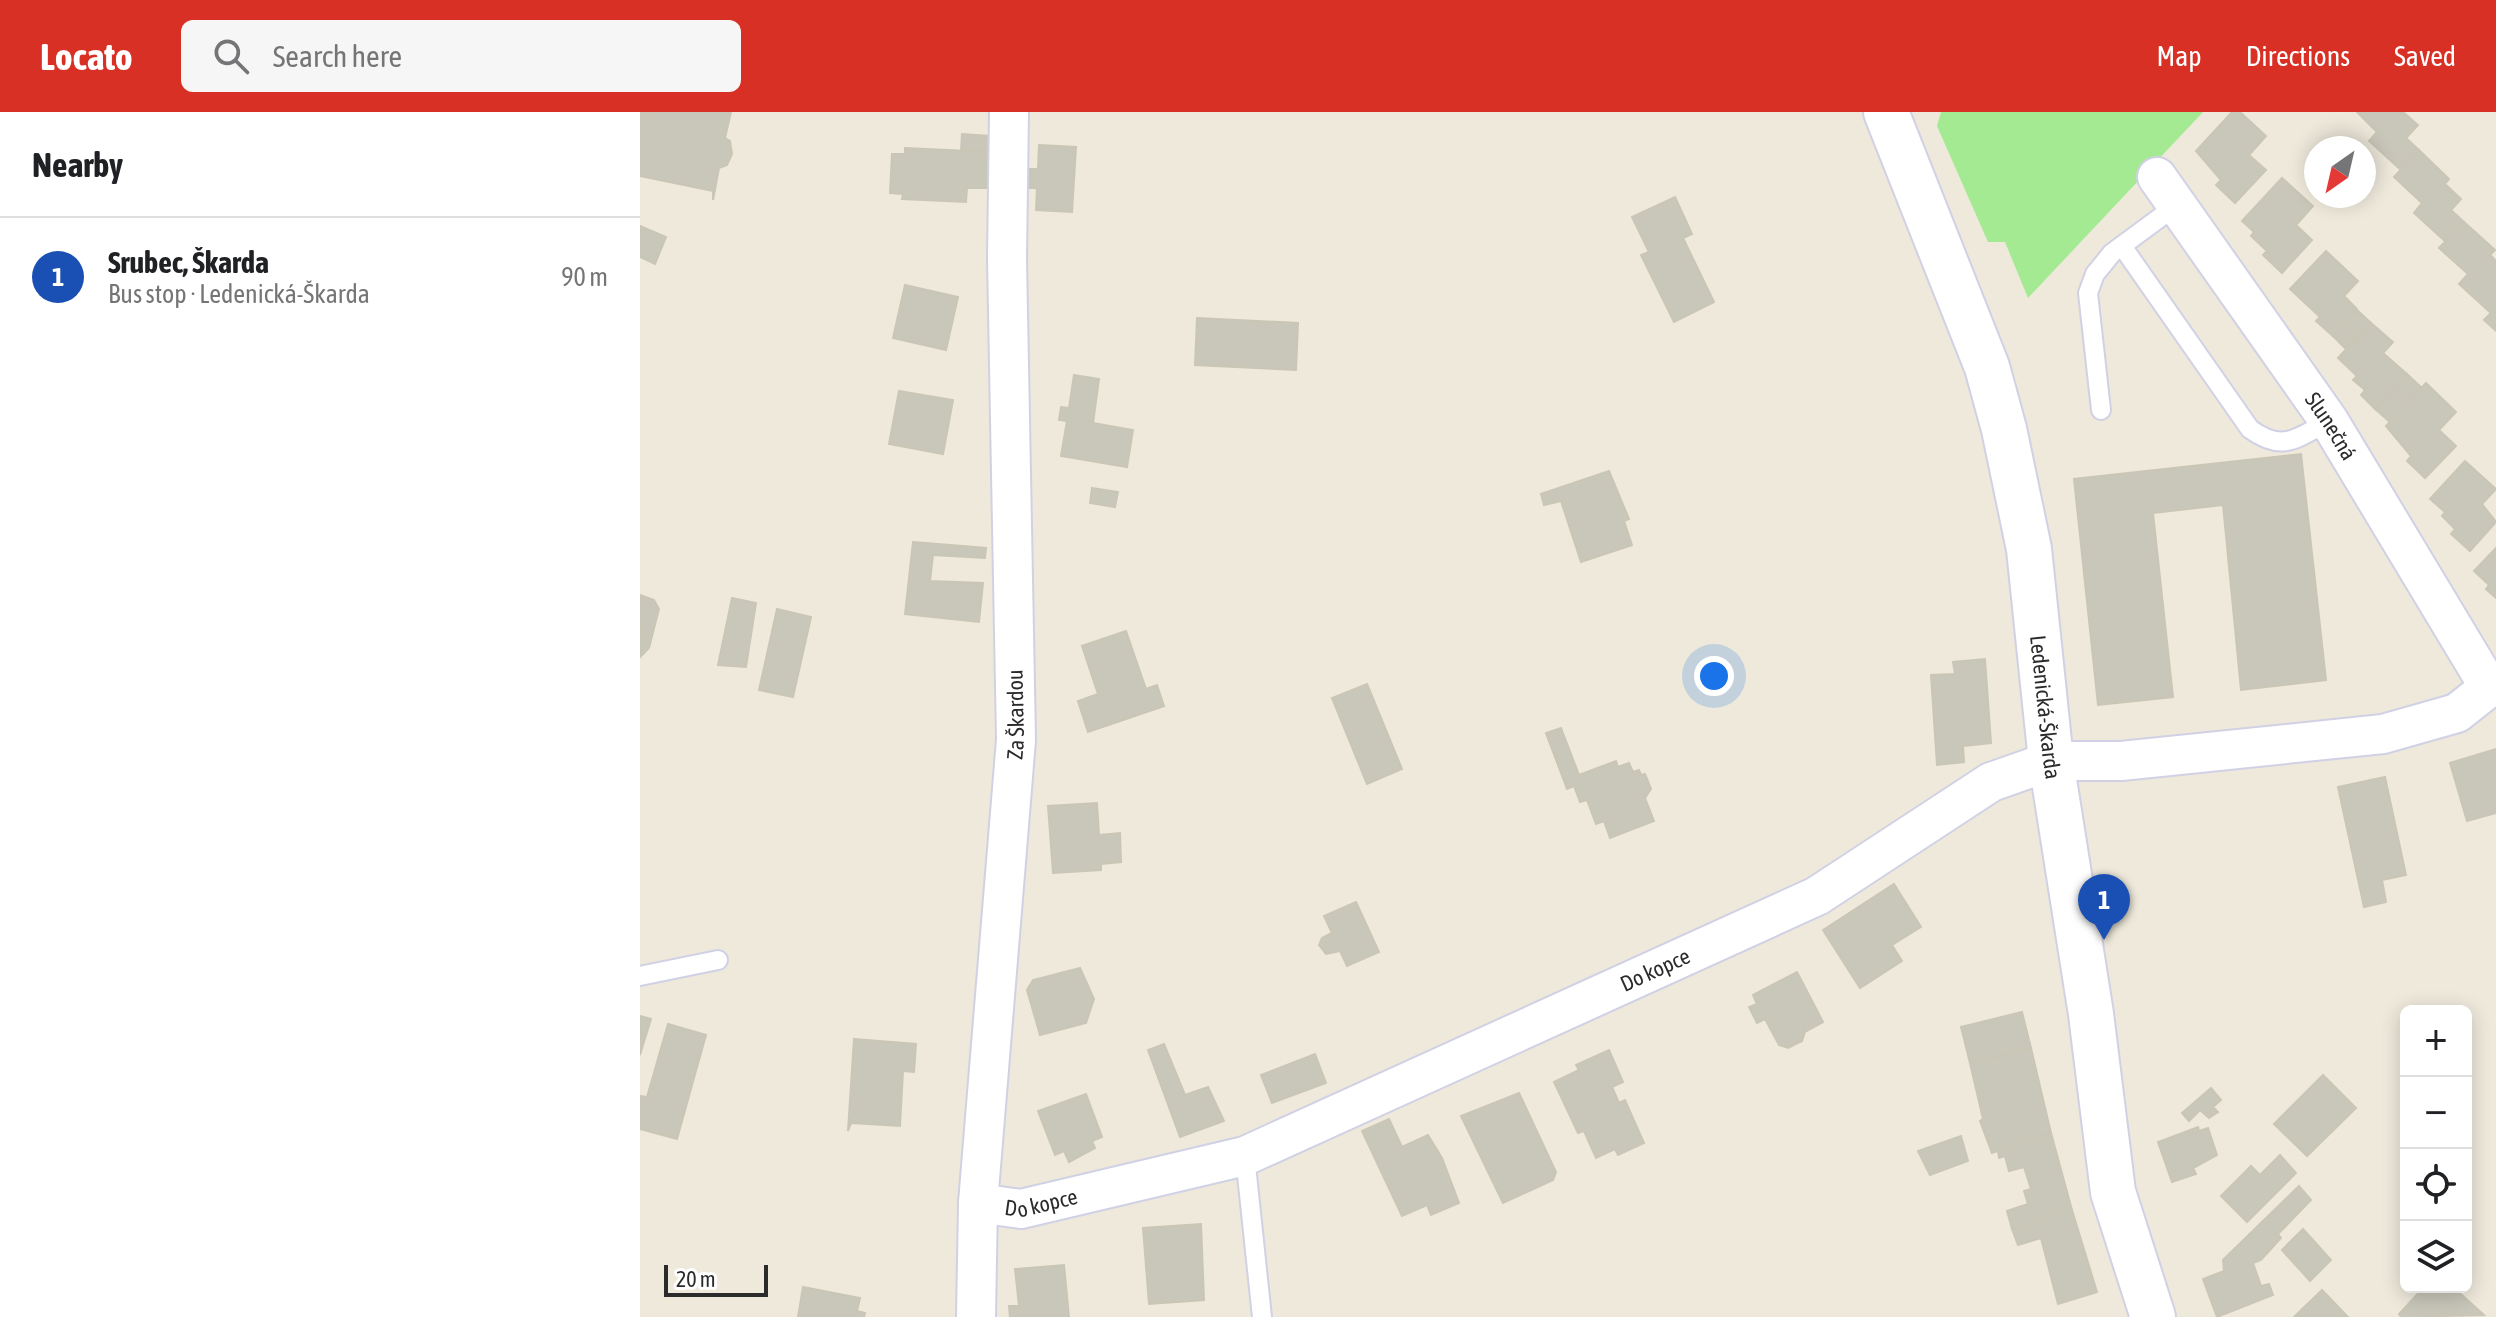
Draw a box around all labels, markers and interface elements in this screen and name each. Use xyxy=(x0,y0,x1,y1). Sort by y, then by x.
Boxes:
search box xyxy=(181,20,741,92)
icon: search xyxy=(209,34,253,78)
text: Locato xyxy=(40,35,133,78)
text: Search here xyxy=(273,39,402,73)
text: Map xyxy=(2157,40,2202,72)
text: Directions xyxy=(2246,40,2350,72)
text: Saved xyxy=(2394,40,2456,72)
north arrow xyxy=(2304,136,2376,208)
text: Nearby xyxy=(32,145,123,184)
text: Srubec, Škarda xyxy=(108,245,269,279)
text: 1 xyxy=(52,262,64,292)
text: 90 m xyxy=(561,262,608,292)
text: Bus stop · Ledenická-Škarda xyxy=(108,279,370,309)
street label: Slunečná xyxy=(2300,387,2362,465)
street label: Ledenická-Škarda xyxy=(2025,634,2067,781)
your location xyxy=(1694,656,1734,696)
street label: Za Škardou xyxy=(1001,669,1029,761)
pin: 1 xyxy=(2078,874,2130,940)
street label: Do kopce xyxy=(1616,943,1694,997)
map controls xyxy=(2400,1005,2472,1293)
button: + xyxy=(2400,1005,2472,1077)
button: − xyxy=(2400,1077,2472,1149)
button: locate xyxy=(2400,1149,2472,1221)
street label: Do kopce xyxy=(1003,1183,1080,1223)
button: layers xyxy=(2400,1221,2472,1293)
scale bar xyxy=(664,1261,768,1297)
text: 20 m xyxy=(676,1266,716,1292)

